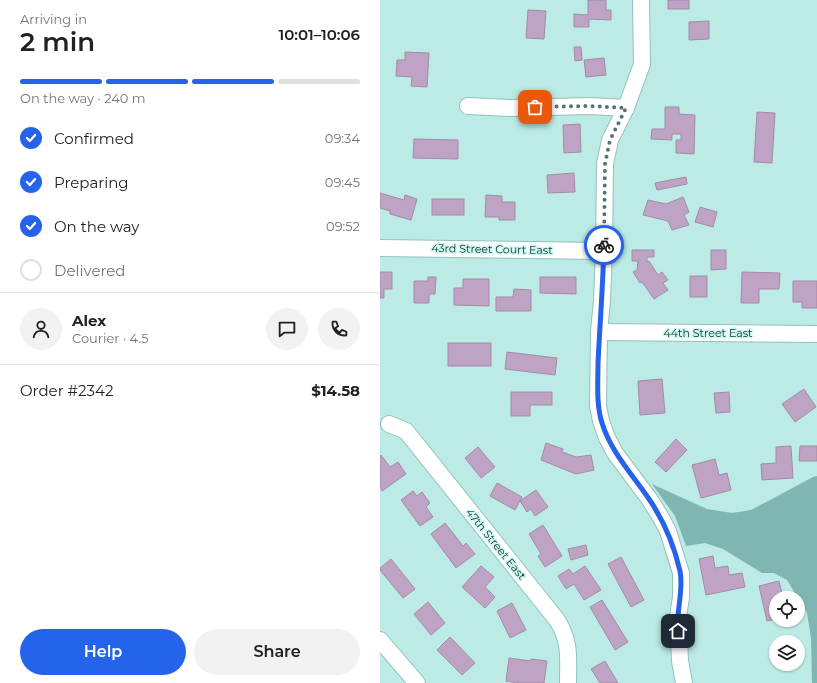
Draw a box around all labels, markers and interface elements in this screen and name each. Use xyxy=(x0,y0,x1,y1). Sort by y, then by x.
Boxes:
text: Arriving in xyxy=(20,11,87,27)
text: 10:01–10:06 xyxy=(279,25,360,44)
text: 2 min xyxy=(20,26,95,58)
text: On the way · 240 m xyxy=(20,90,146,106)
pin xyxy=(518,90,552,124)
icon: bag xyxy=(524,96,546,118)
icon: check xyxy=(20,127,42,149)
text: Confirmed xyxy=(54,129,134,148)
text: 09:34 xyxy=(325,130,360,146)
icon: check xyxy=(20,171,42,193)
text: Preparing xyxy=(54,173,129,192)
text: 09:45 xyxy=(325,174,360,190)
icon: check xyxy=(20,215,42,237)
text: On the way xyxy=(54,217,139,236)
text: 09:52 xyxy=(326,218,360,234)
courier xyxy=(584,225,624,265)
icon: bike xyxy=(593,234,615,256)
street label: 43rd Street Court East xyxy=(431,241,553,257)
text: Delivered xyxy=(54,261,126,280)
button: person xyxy=(20,308,62,350)
button: chat xyxy=(266,308,308,350)
button: phone xyxy=(318,308,360,350)
text: Alex xyxy=(72,311,106,330)
street label: 44th Street East xyxy=(663,326,753,340)
text: Courier · 4.5 xyxy=(72,330,149,346)
text: Order #2342 xyxy=(20,381,113,400)
text: $14.58 xyxy=(311,381,360,400)
street label: 47th Street East xyxy=(463,506,529,583)
map controls xyxy=(769,591,805,671)
button: locate xyxy=(769,591,805,627)
pin xyxy=(661,614,695,648)
icon: home xyxy=(667,620,689,642)
button: Help xyxy=(20,629,186,675)
button: Share xyxy=(194,629,360,675)
button: layers xyxy=(769,635,805,671)

